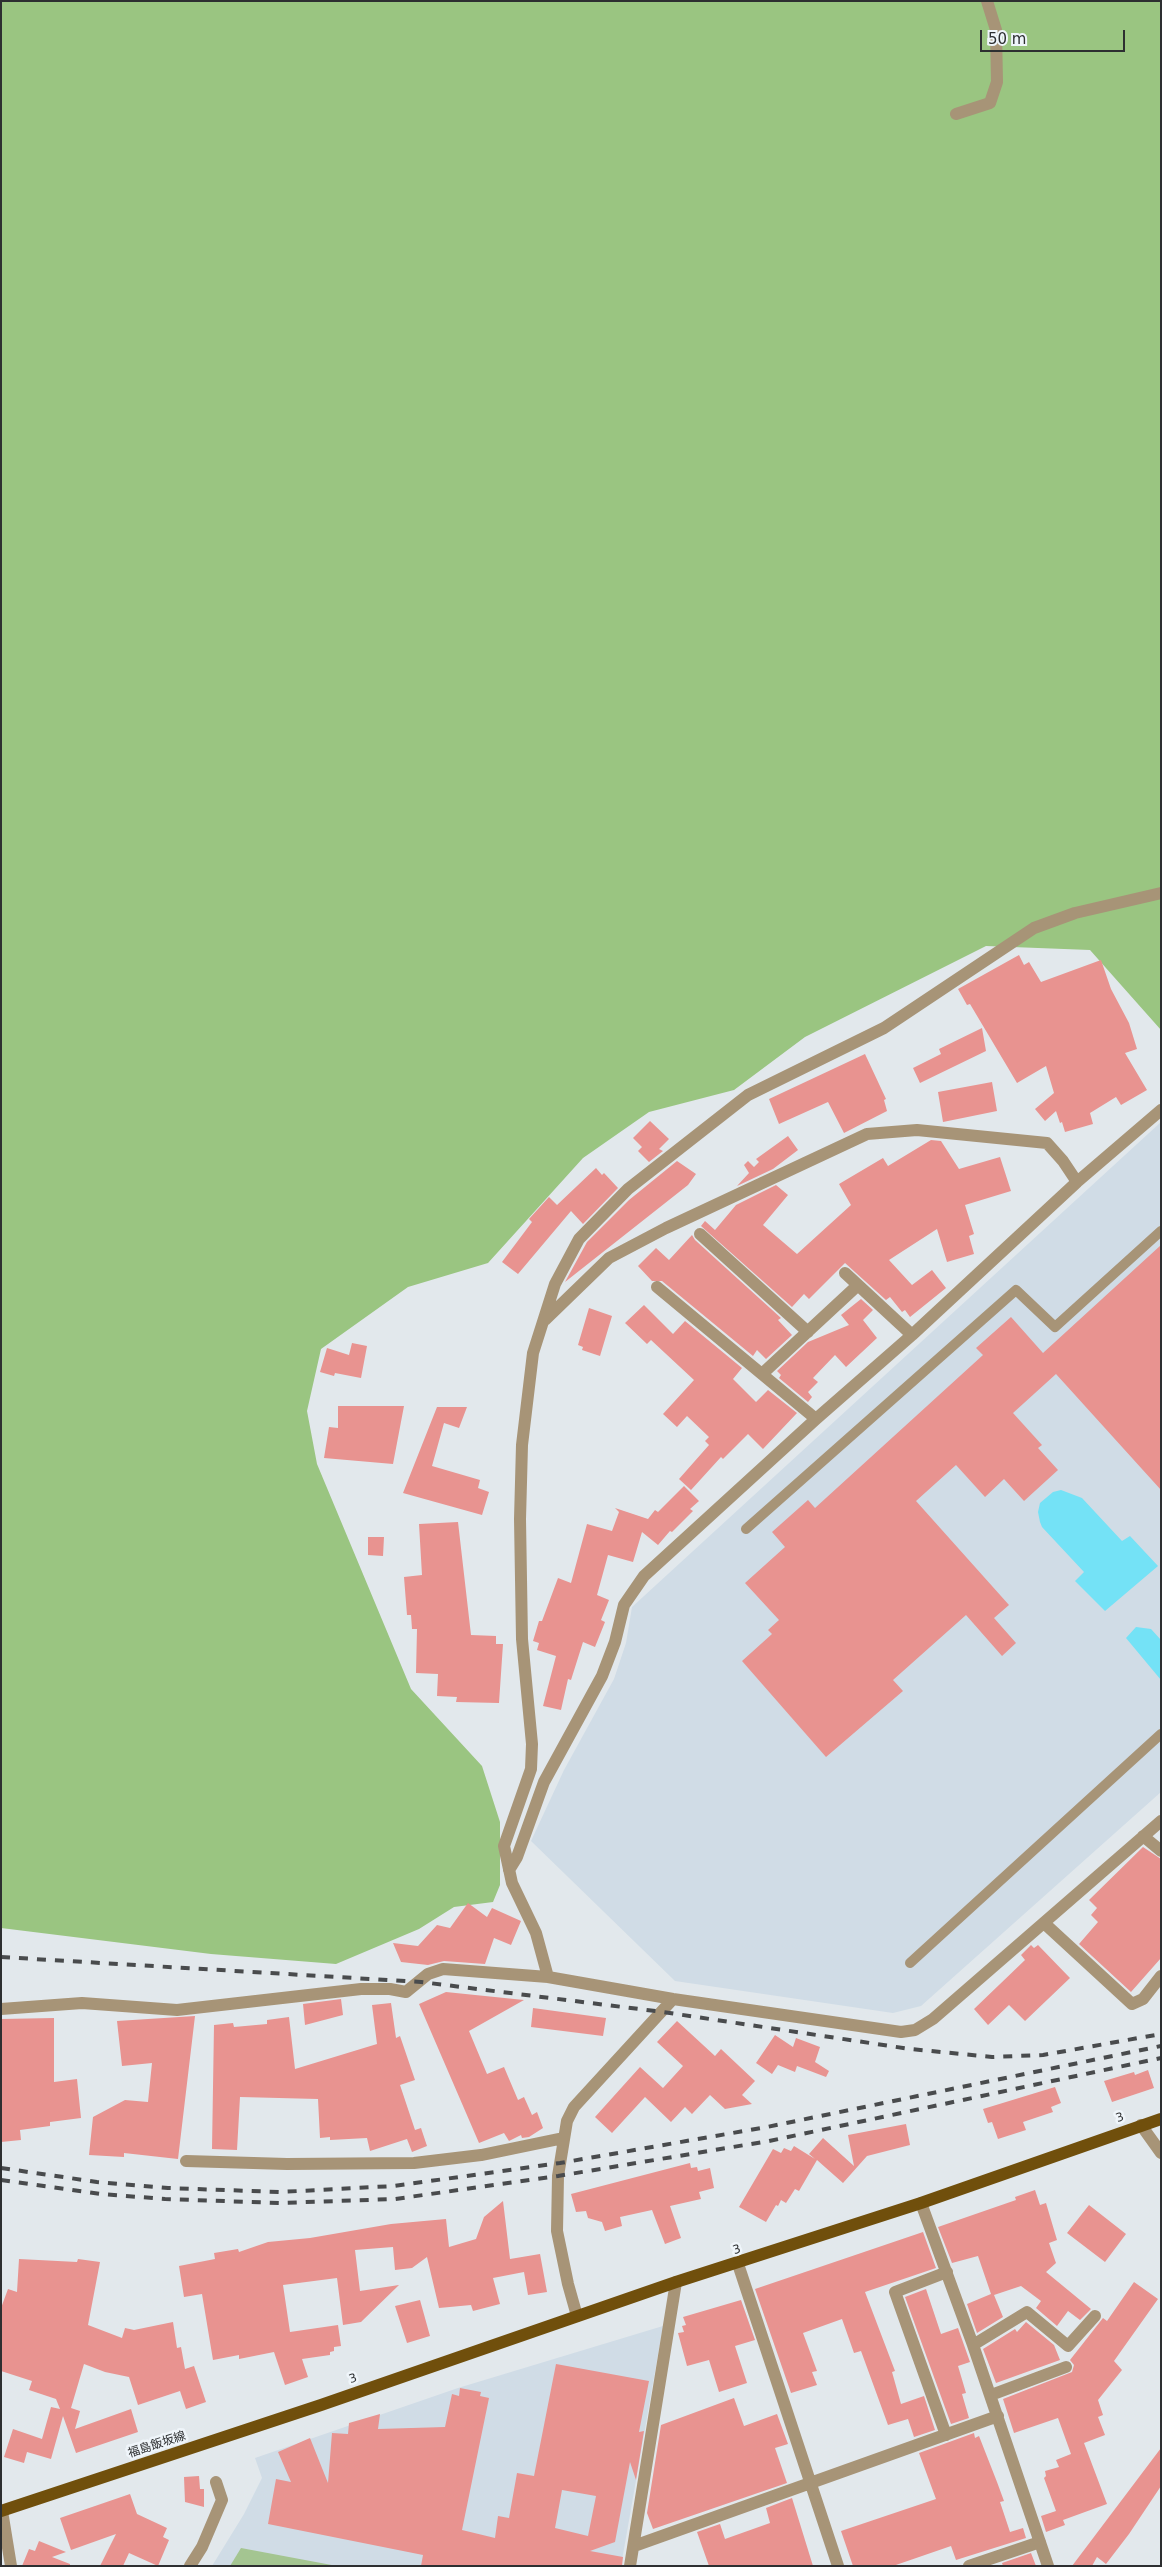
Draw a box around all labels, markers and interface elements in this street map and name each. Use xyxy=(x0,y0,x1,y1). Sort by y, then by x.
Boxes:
scale bar xyxy=(982,20,1127,52)
text: 50 m xyxy=(988,30,1026,48)
street label: 3 xyxy=(1114,2110,1126,2126)
street label: 3 xyxy=(731,2242,743,2258)
street label: 3 xyxy=(347,2371,359,2387)
street label: 福島飯坂線 xyxy=(126,2429,188,2461)

